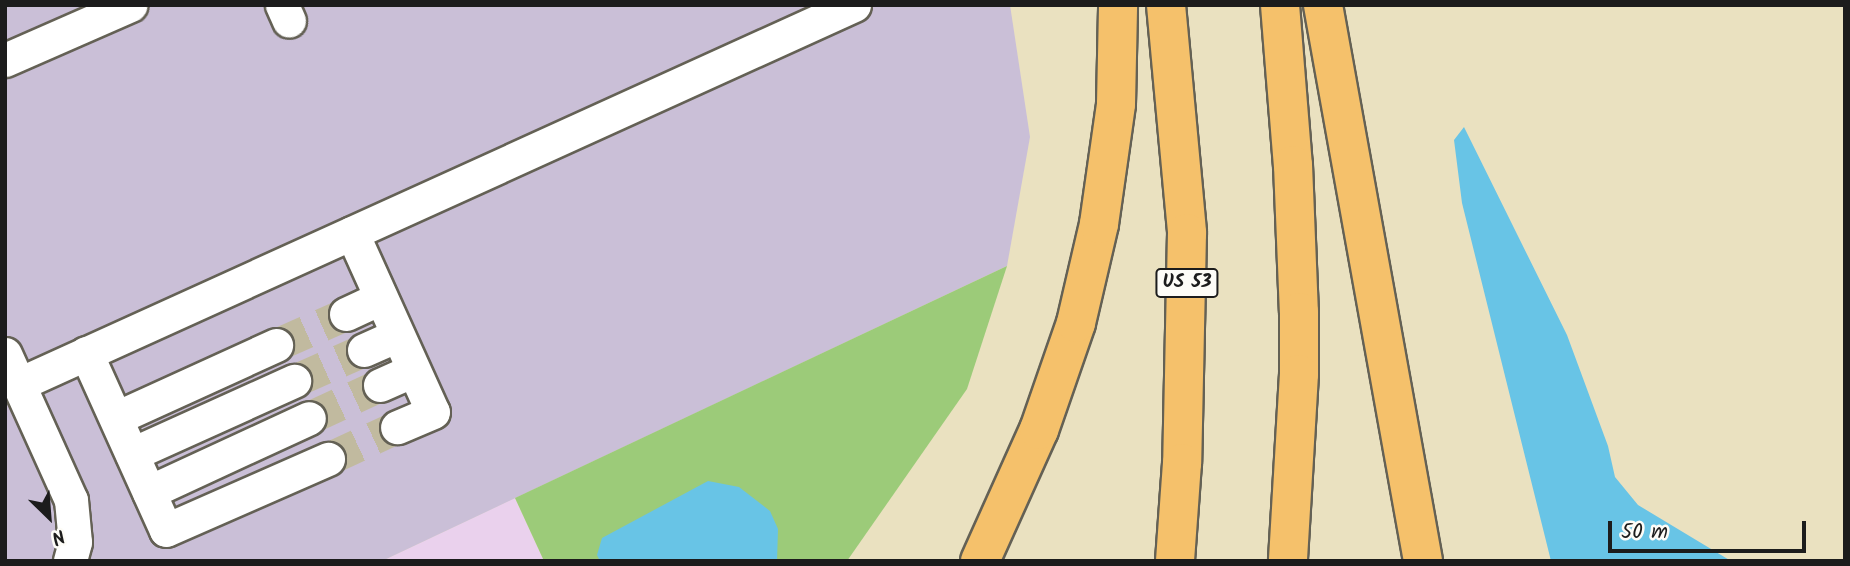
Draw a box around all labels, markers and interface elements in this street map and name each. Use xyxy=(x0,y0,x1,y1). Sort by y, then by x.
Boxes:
road number: US 53 xyxy=(1154,268,1220,298)
north arrow xyxy=(14,482,84,552)
scale bar xyxy=(1612,506,1810,550)
text: 50 m xyxy=(1621,516,1668,549)
text: N xyxy=(46,520,70,552)

